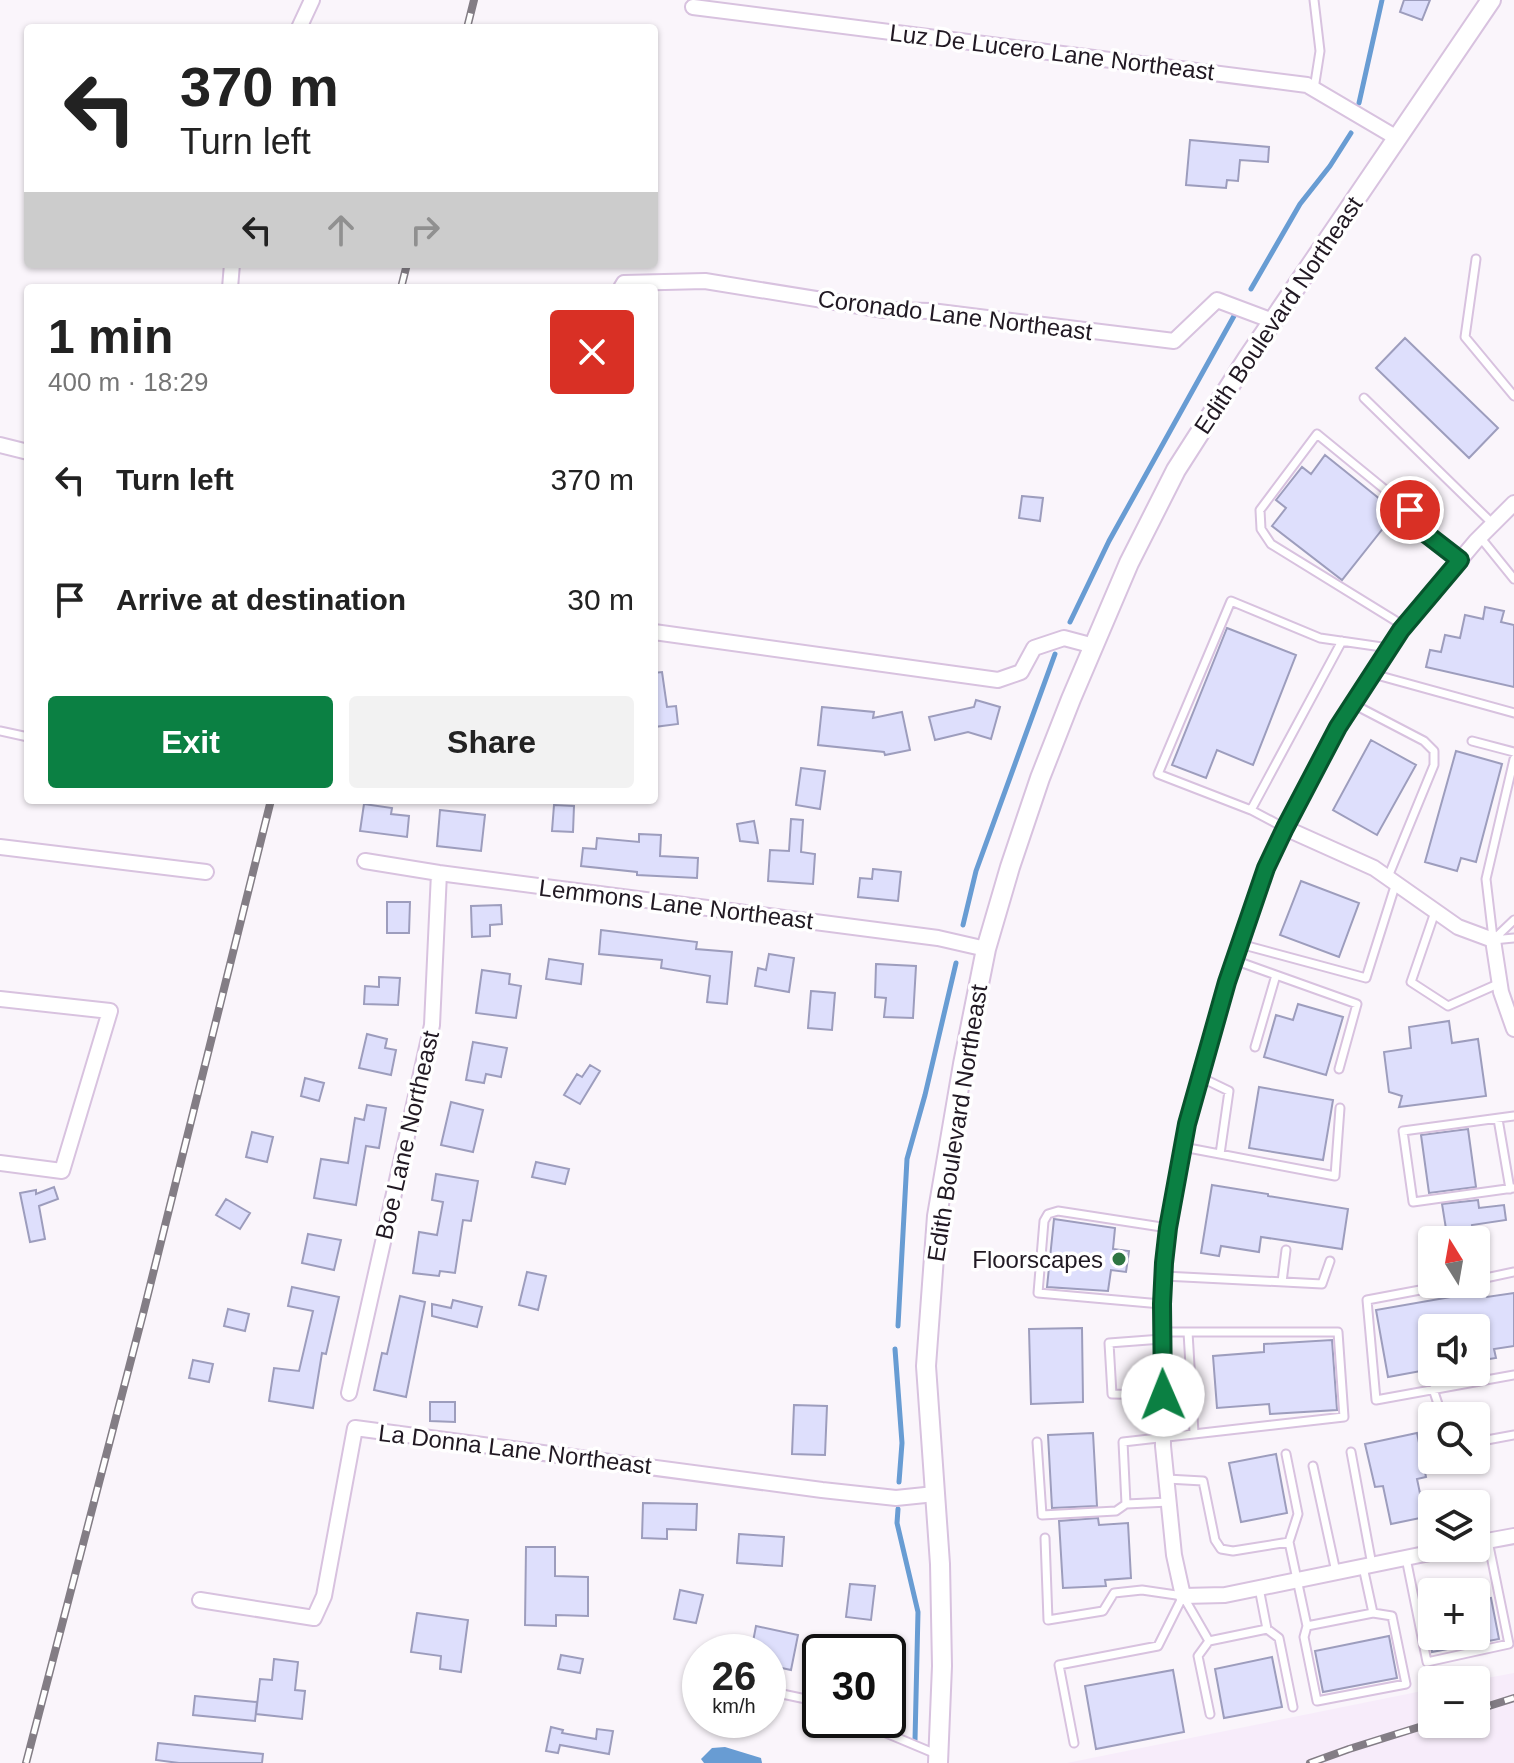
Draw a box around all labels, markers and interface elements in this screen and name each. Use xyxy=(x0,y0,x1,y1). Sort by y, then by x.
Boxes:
street label: Luz De Lucero Lane Northeast xyxy=(888,19,1216,85)
text: 370 m xyxy=(180,55,339,118)
icon: left xyxy=(48,56,152,160)
text: Turn left xyxy=(180,121,311,162)
street label: Edith Boulevard Northeast xyxy=(1188,191,1368,439)
icon: left xyxy=(235,208,279,252)
icon: ahead xyxy=(319,208,363,252)
icon: right xyxy=(403,208,447,252)
street label: Coronado Lane Northeast xyxy=(816,285,1094,345)
text: 1 min xyxy=(48,310,173,363)
button: close xyxy=(550,310,634,394)
text: 400 m · 18:29 xyxy=(48,367,208,397)
icon: left xyxy=(48,458,92,502)
text: Turn left xyxy=(116,463,234,496)
text: 370 m xyxy=(551,463,634,496)
pin xyxy=(1376,476,1444,544)
icon: arrive xyxy=(1388,488,1432,532)
icon: arrive xyxy=(48,578,92,622)
text: Arrive at destination xyxy=(116,583,406,616)
text: 30 m xyxy=(567,583,634,616)
button: Exit xyxy=(48,696,333,788)
button: Share xyxy=(349,696,634,788)
street label: Lemmons Lane Northeast xyxy=(537,874,815,934)
street label: Edith Boulevard Northeast xyxy=(922,982,992,1263)
street label: Boe Lane Northeast xyxy=(370,1028,444,1242)
north arrow xyxy=(1418,1226,1490,1298)
map controls xyxy=(1418,1226,1490,1738)
place label: Floorscapes xyxy=(972,1246,1103,1273)
marker: Floorscapes xyxy=(1110,1250,1128,1268)
button: sound xyxy=(1418,1314,1490,1386)
position arrow xyxy=(1121,1353,1205,1437)
button: search xyxy=(1418,1402,1490,1474)
street label: La Donna Lane Northeast xyxy=(377,1419,653,1479)
button: layers xyxy=(1418,1490,1490,1562)
button: + xyxy=(1418,1578,1490,1650)
speed limit sign: 30 xyxy=(802,1634,906,1738)
text: 26 xyxy=(712,1654,756,1698)
button: − xyxy=(1418,1666,1490,1738)
text: km/h xyxy=(712,1695,756,1717)

